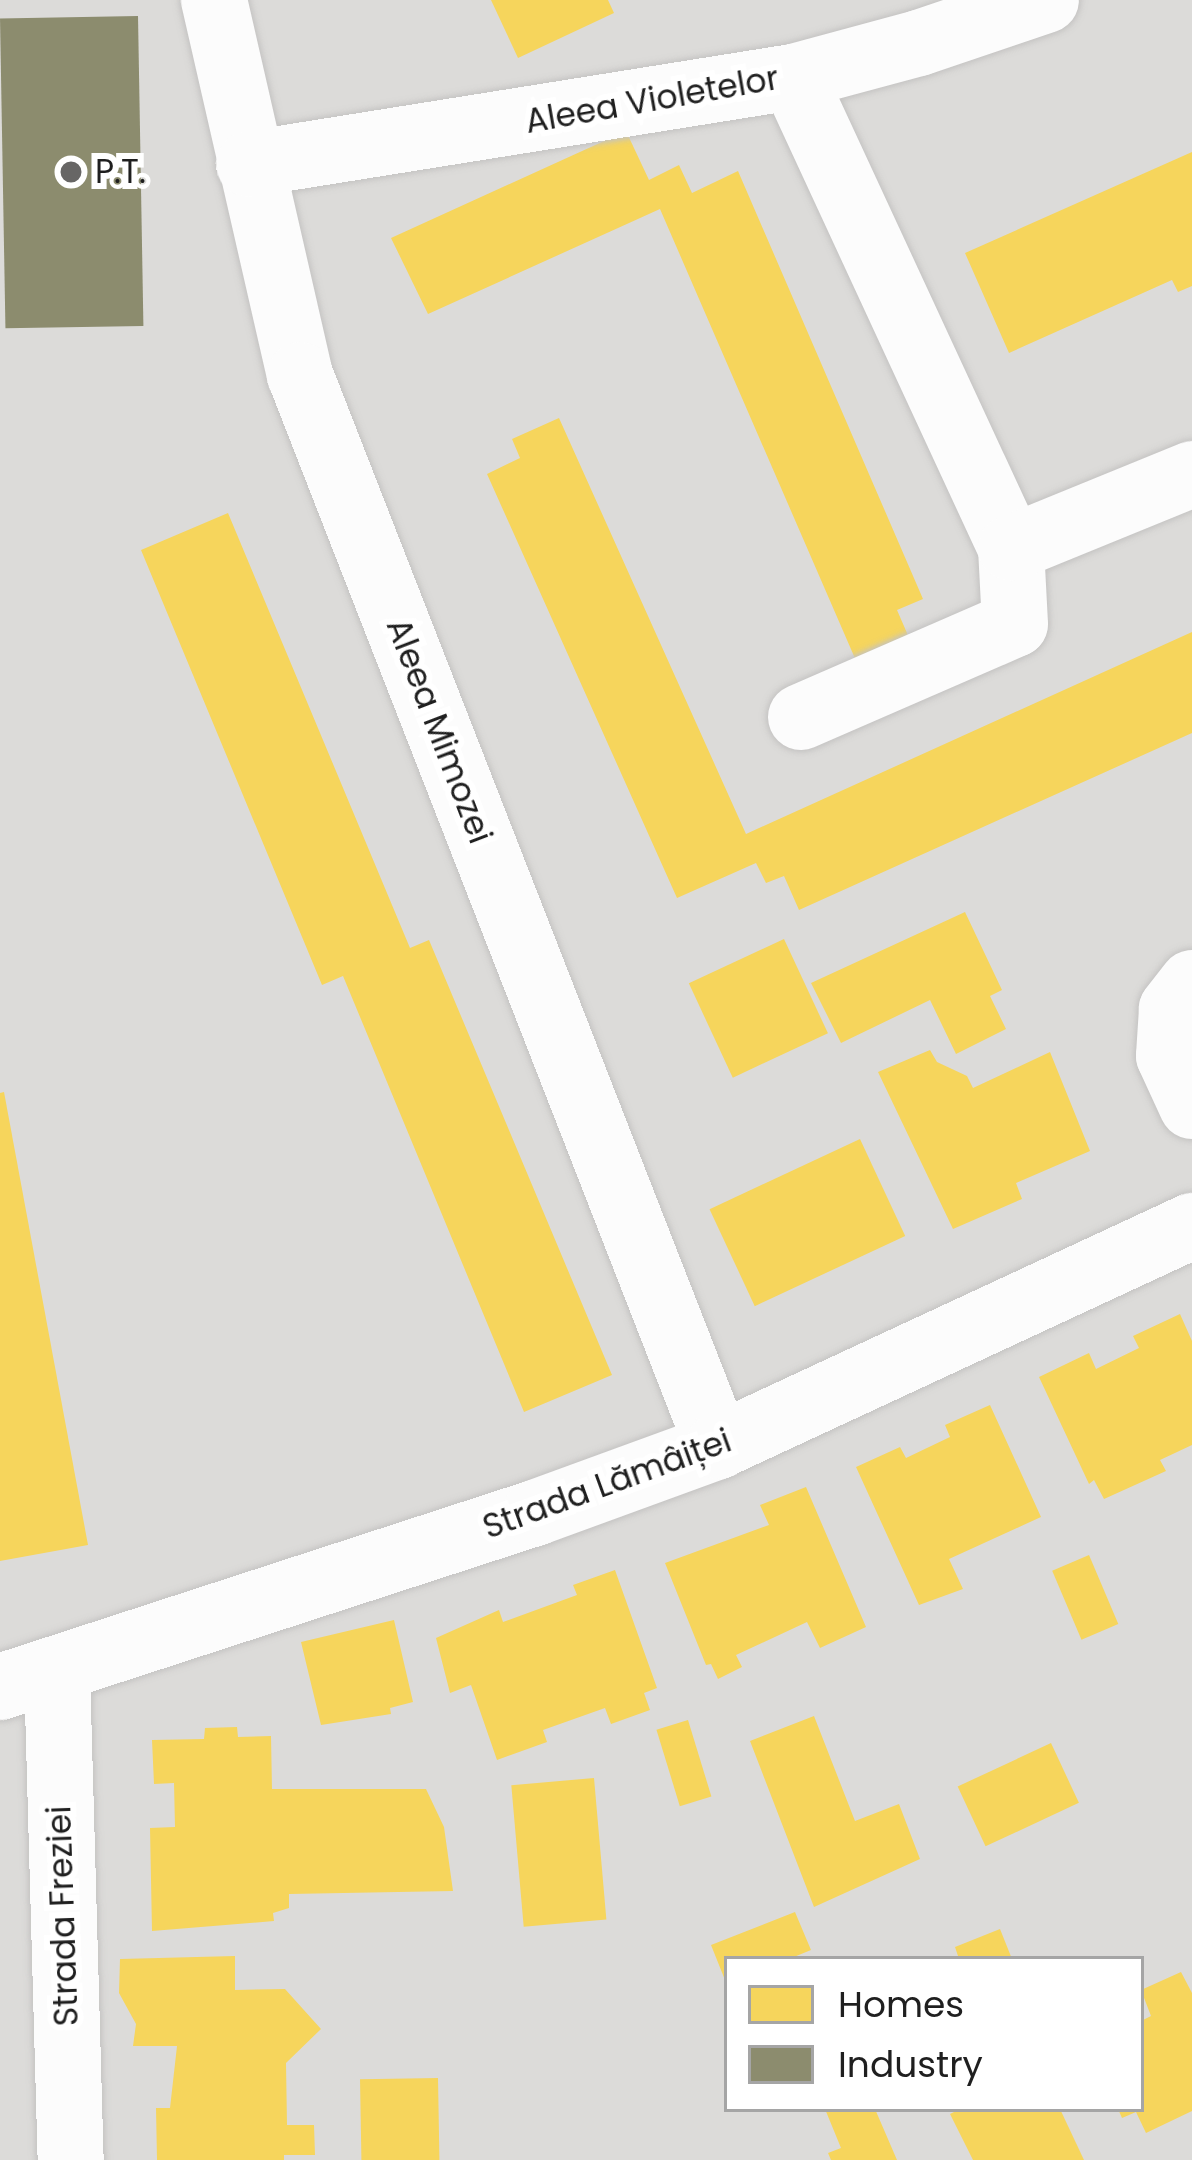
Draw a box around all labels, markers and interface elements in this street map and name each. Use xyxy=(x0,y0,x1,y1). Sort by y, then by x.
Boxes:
street label: Aleea Violetelor xyxy=(522,58,782,142)
place label: P.T. xyxy=(95,152,146,192)
marker: P.T. xyxy=(58,159,84,185)
street label: Aleea Mimozei xyxy=(378,613,500,849)
street label: Strada Lămâiței xyxy=(478,1421,736,1547)
street label: Strada Freziei xyxy=(39,1805,87,2027)
legend xyxy=(724,1956,1144,2112)
text: Homes xyxy=(838,1979,964,2030)
text: Industry xyxy=(838,2039,983,2090)

